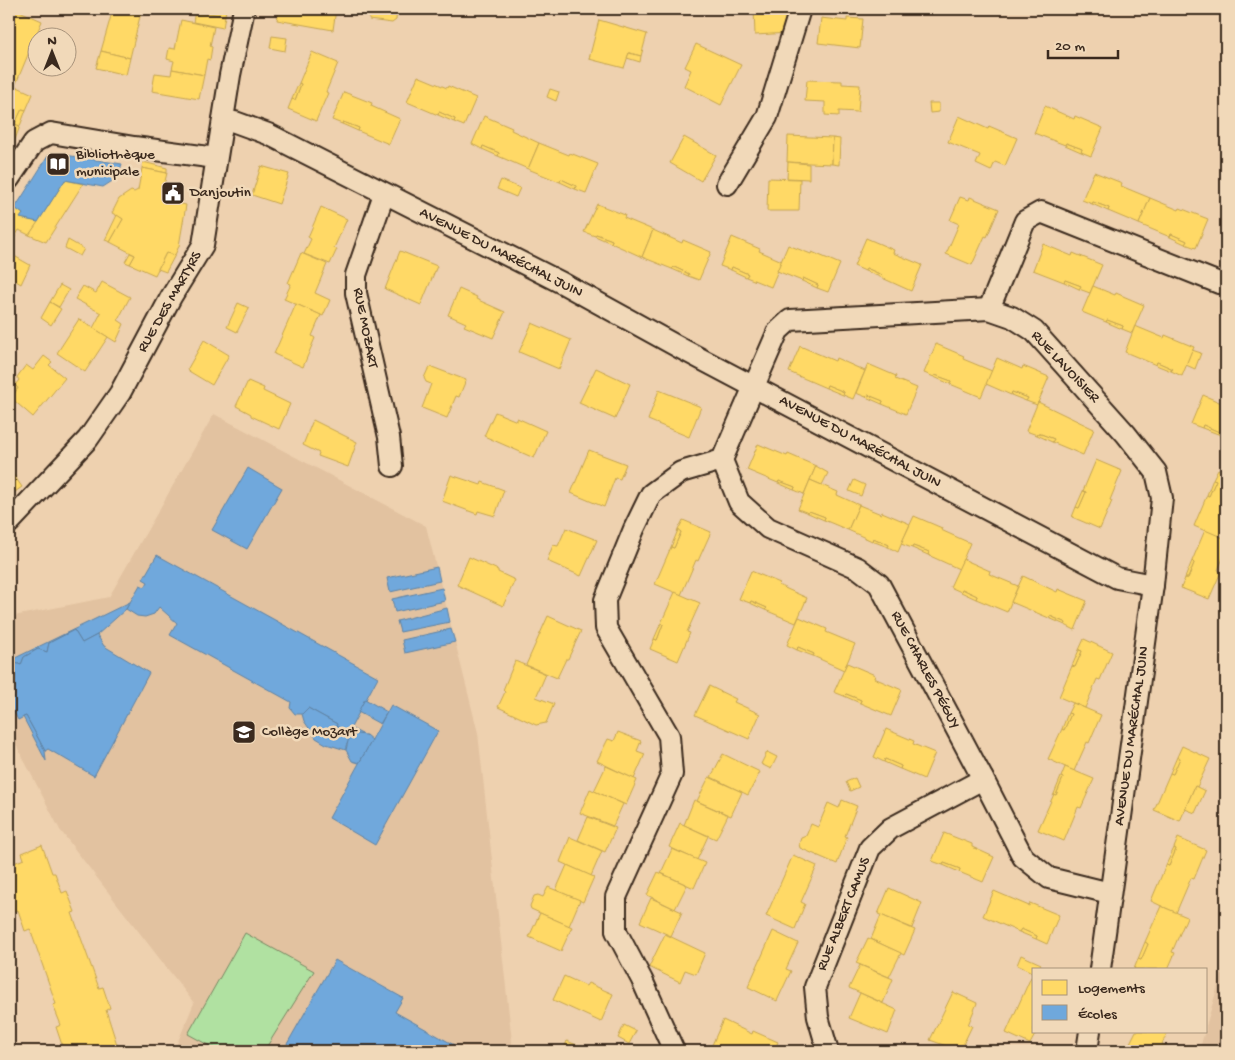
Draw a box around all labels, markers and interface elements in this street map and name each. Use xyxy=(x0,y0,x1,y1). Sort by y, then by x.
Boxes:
north arrow xyxy=(28,28,78,78)
scale bar xyxy=(1048,28,1118,60)
text: N xyxy=(47,33,57,50)
text: 20 m xyxy=(1055,38,1085,56)
place label: Bibliothèque municipale xyxy=(75,146,155,181)
library icon: Bibliothèque municipale xyxy=(45,151,71,177)
public building icon: Danjoutin xyxy=(160,180,186,206)
place label: Danjoutin xyxy=(189,184,251,202)
street label: AVENUE DU MARÉCHAL JUIN xyxy=(416,204,586,302)
street label: RUE DES MARTYRS xyxy=(134,248,206,356)
street label: RUE MOZART xyxy=(348,287,382,371)
street label: RUE LAVOISIER xyxy=(1027,327,1104,408)
street label: AVENUE DU MARÉCHAL JUIN xyxy=(776,392,944,493)
street label: RUE CHARLES PÉGUY xyxy=(886,608,964,732)
street label: AVENUE DU MARÉCHAL JUIN xyxy=(1110,645,1154,827)
school or university icon: Collège Mozart xyxy=(231,719,257,745)
place label: Collège Mozart xyxy=(262,723,359,741)
street label: RUE ALBERT CAMUS xyxy=(813,855,875,973)
legend xyxy=(1032,968,1208,1032)
text: Logements xyxy=(1078,980,1145,998)
text: Écoles xyxy=(1078,1006,1117,1024)

